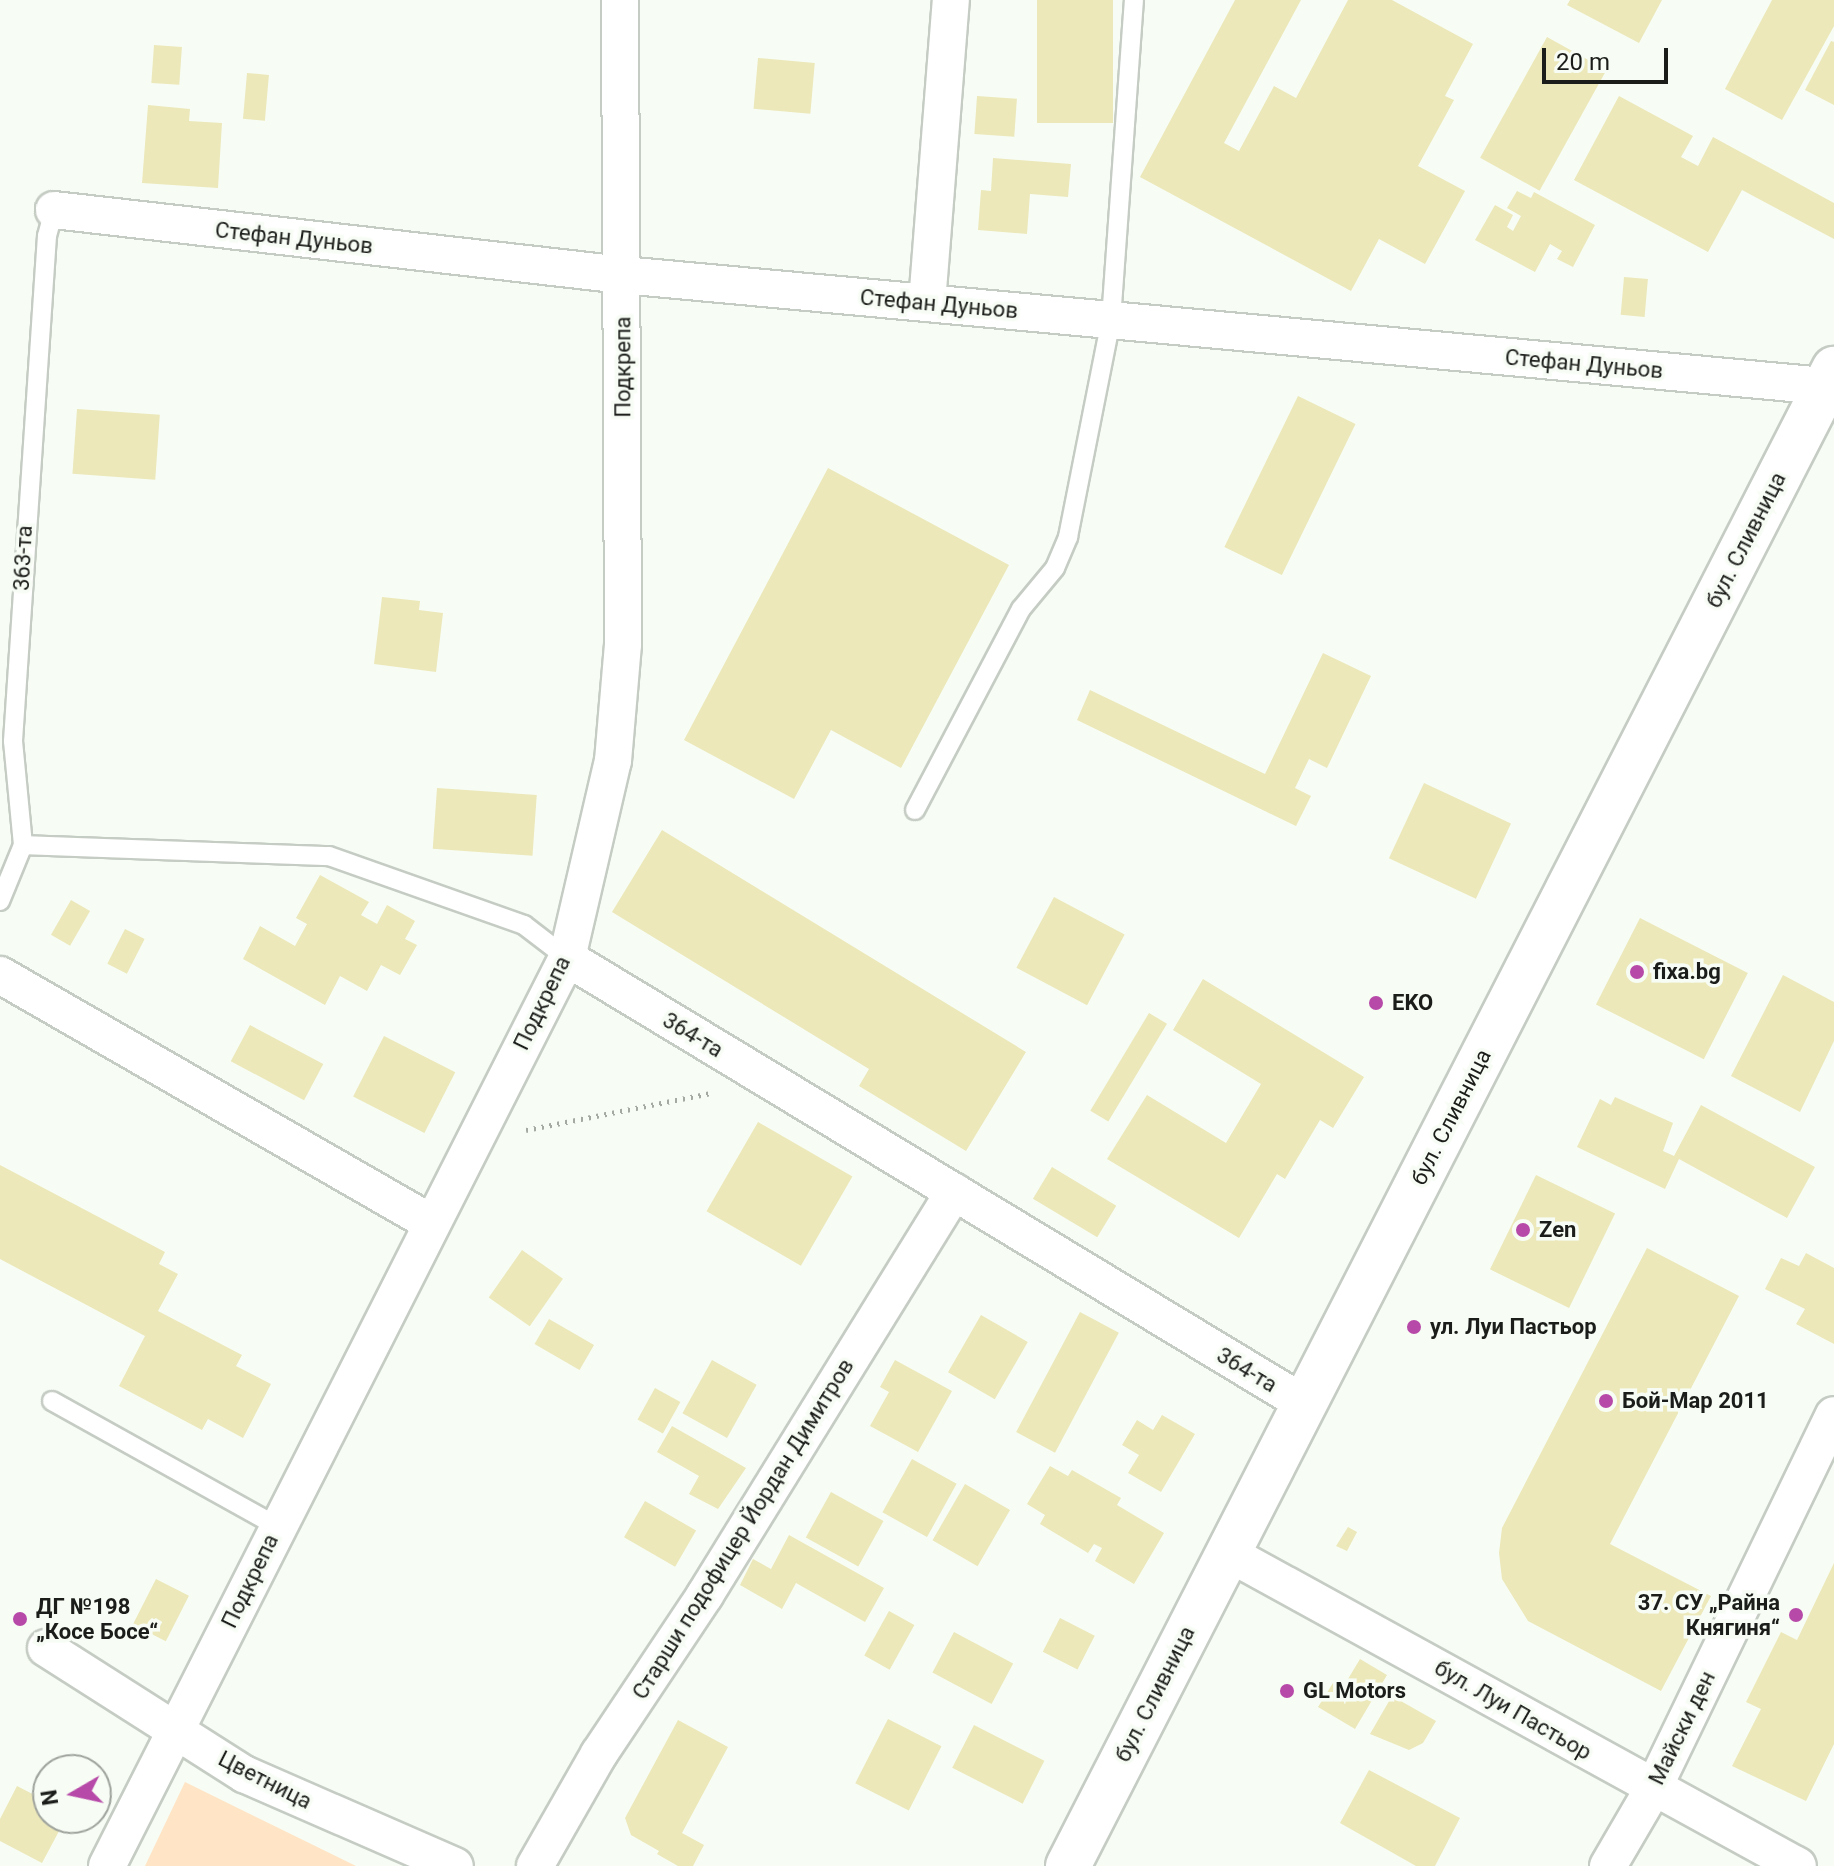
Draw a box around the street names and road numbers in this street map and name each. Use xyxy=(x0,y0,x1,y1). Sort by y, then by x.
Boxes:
street label: Стефан Дуньов xyxy=(214,217,374,259)
street label: Стефан Дуньов xyxy=(859,284,1019,324)
street label: Подкрепа xyxy=(610,316,636,418)
street label: Стефан Дуньов xyxy=(1504,344,1664,384)
street label: бул. Сливница xyxy=(1700,468,1792,612)
street label: 363-та xyxy=(8,525,38,591)
street label: Подкрепа xyxy=(508,952,576,1054)
street label: 364-та xyxy=(658,1007,728,1063)
street label: бул. Сливница xyxy=(1405,1045,1497,1189)
street label: 364-та xyxy=(1212,1342,1282,1398)
street label: Старши подофицер Йордан Димитров xyxy=(627,1354,859,1704)
street label: Подкрепа xyxy=(216,1530,284,1632)
street label: бул. Сливница xyxy=(1109,1622,1201,1766)
street label: бул. Луи Пастьор xyxy=(1430,1654,1596,1766)
street label: Майски ден xyxy=(1643,1667,1721,1789)
street label: Цветница xyxy=(214,1745,316,1815)

